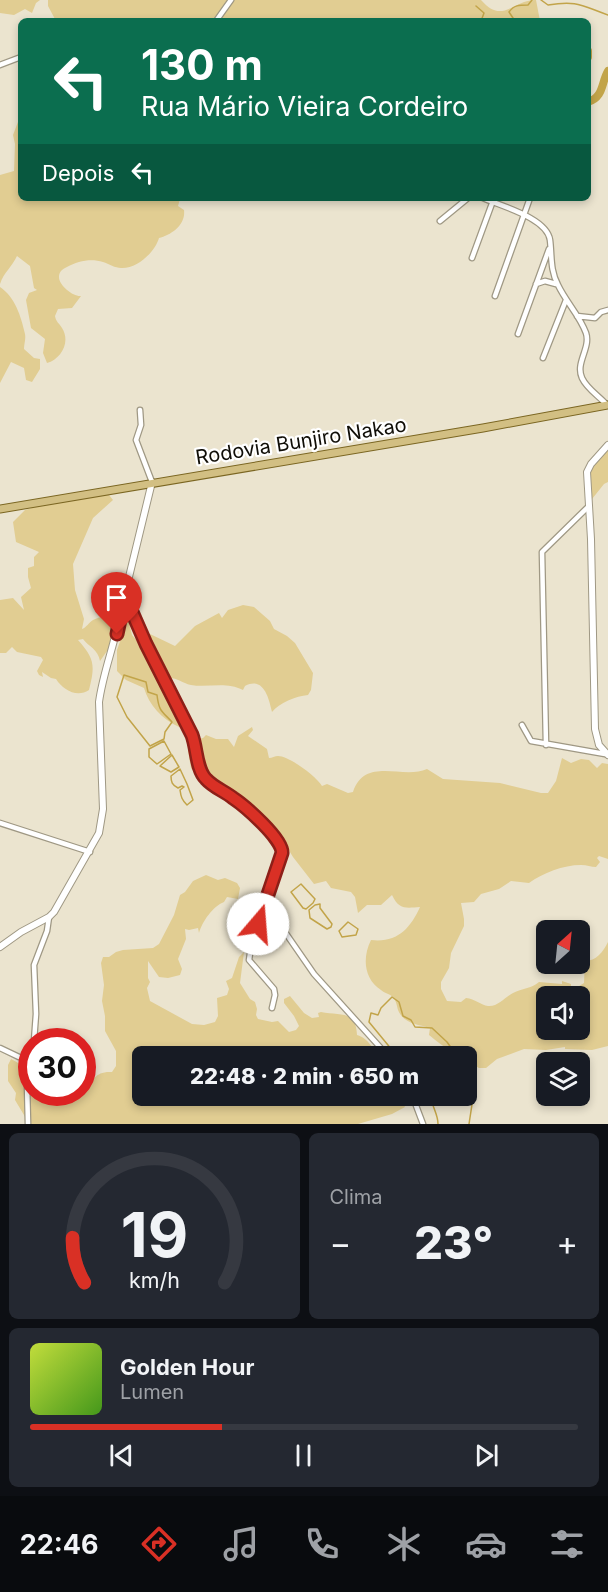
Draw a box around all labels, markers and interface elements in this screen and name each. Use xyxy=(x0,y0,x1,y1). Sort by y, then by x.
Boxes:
text: 130 m xyxy=(141,39,263,90)
icon: left xyxy=(42,42,120,120)
text: Rua Mário Vieira Cordeiro xyxy=(141,90,468,123)
icon: left xyxy=(126,156,159,189)
text: Depois xyxy=(42,160,114,186)
street label: Rodovia Bunjiro Nakao xyxy=(194,412,408,470)
pin xyxy=(91,572,142,634)
icon: arrive xyxy=(100,581,133,614)
position arrow xyxy=(226,892,290,956)
north arrow xyxy=(536,920,590,974)
map controls xyxy=(536,920,590,1106)
button: sound xyxy=(536,986,590,1040)
speed limit sign: 30 xyxy=(18,1028,96,1106)
button: layers xyxy=(536,1052,590,1106)
text: 22:48 · 2 min · 650 m xyxy=(190,1063,419,1089)
text: Clima xyxy=(330,1185,383,1209)
text: 19 xyxy=(121,1197,188,1272)
text: 23° xyxy=(414,1215,493,1270)
text: − xyxy=(330,1223,351,1263)
text: + xyxy=(556,1223,578,1263)
text: km/h xyxy=(129,1267,180,1293)
text: Golden Hour xyxy=(120,1354,254,1380)
text: Lumen xyxy=(120,1380,184,1404)
icon: previous xyxy=(105,1439,138,1472)
icon: pause xyxy=(287,1439,320,1472)
icon: next xyxy=(470,1439,503,1472)
icon: directions xyxy=(138,1523,180,1565)
icon: music xyxy=(220,1523,262,1565)
icon: phone xyxy=(301,1523,343,1565)
icon: climate xyxy=(383,1523,425,1565)
icon: car xyxy=(465,1523,507,1565)
icon: filters xyxy=(546,1523,588,1565)
text: 22:46 xyxy=(20,1528,99,1561)

